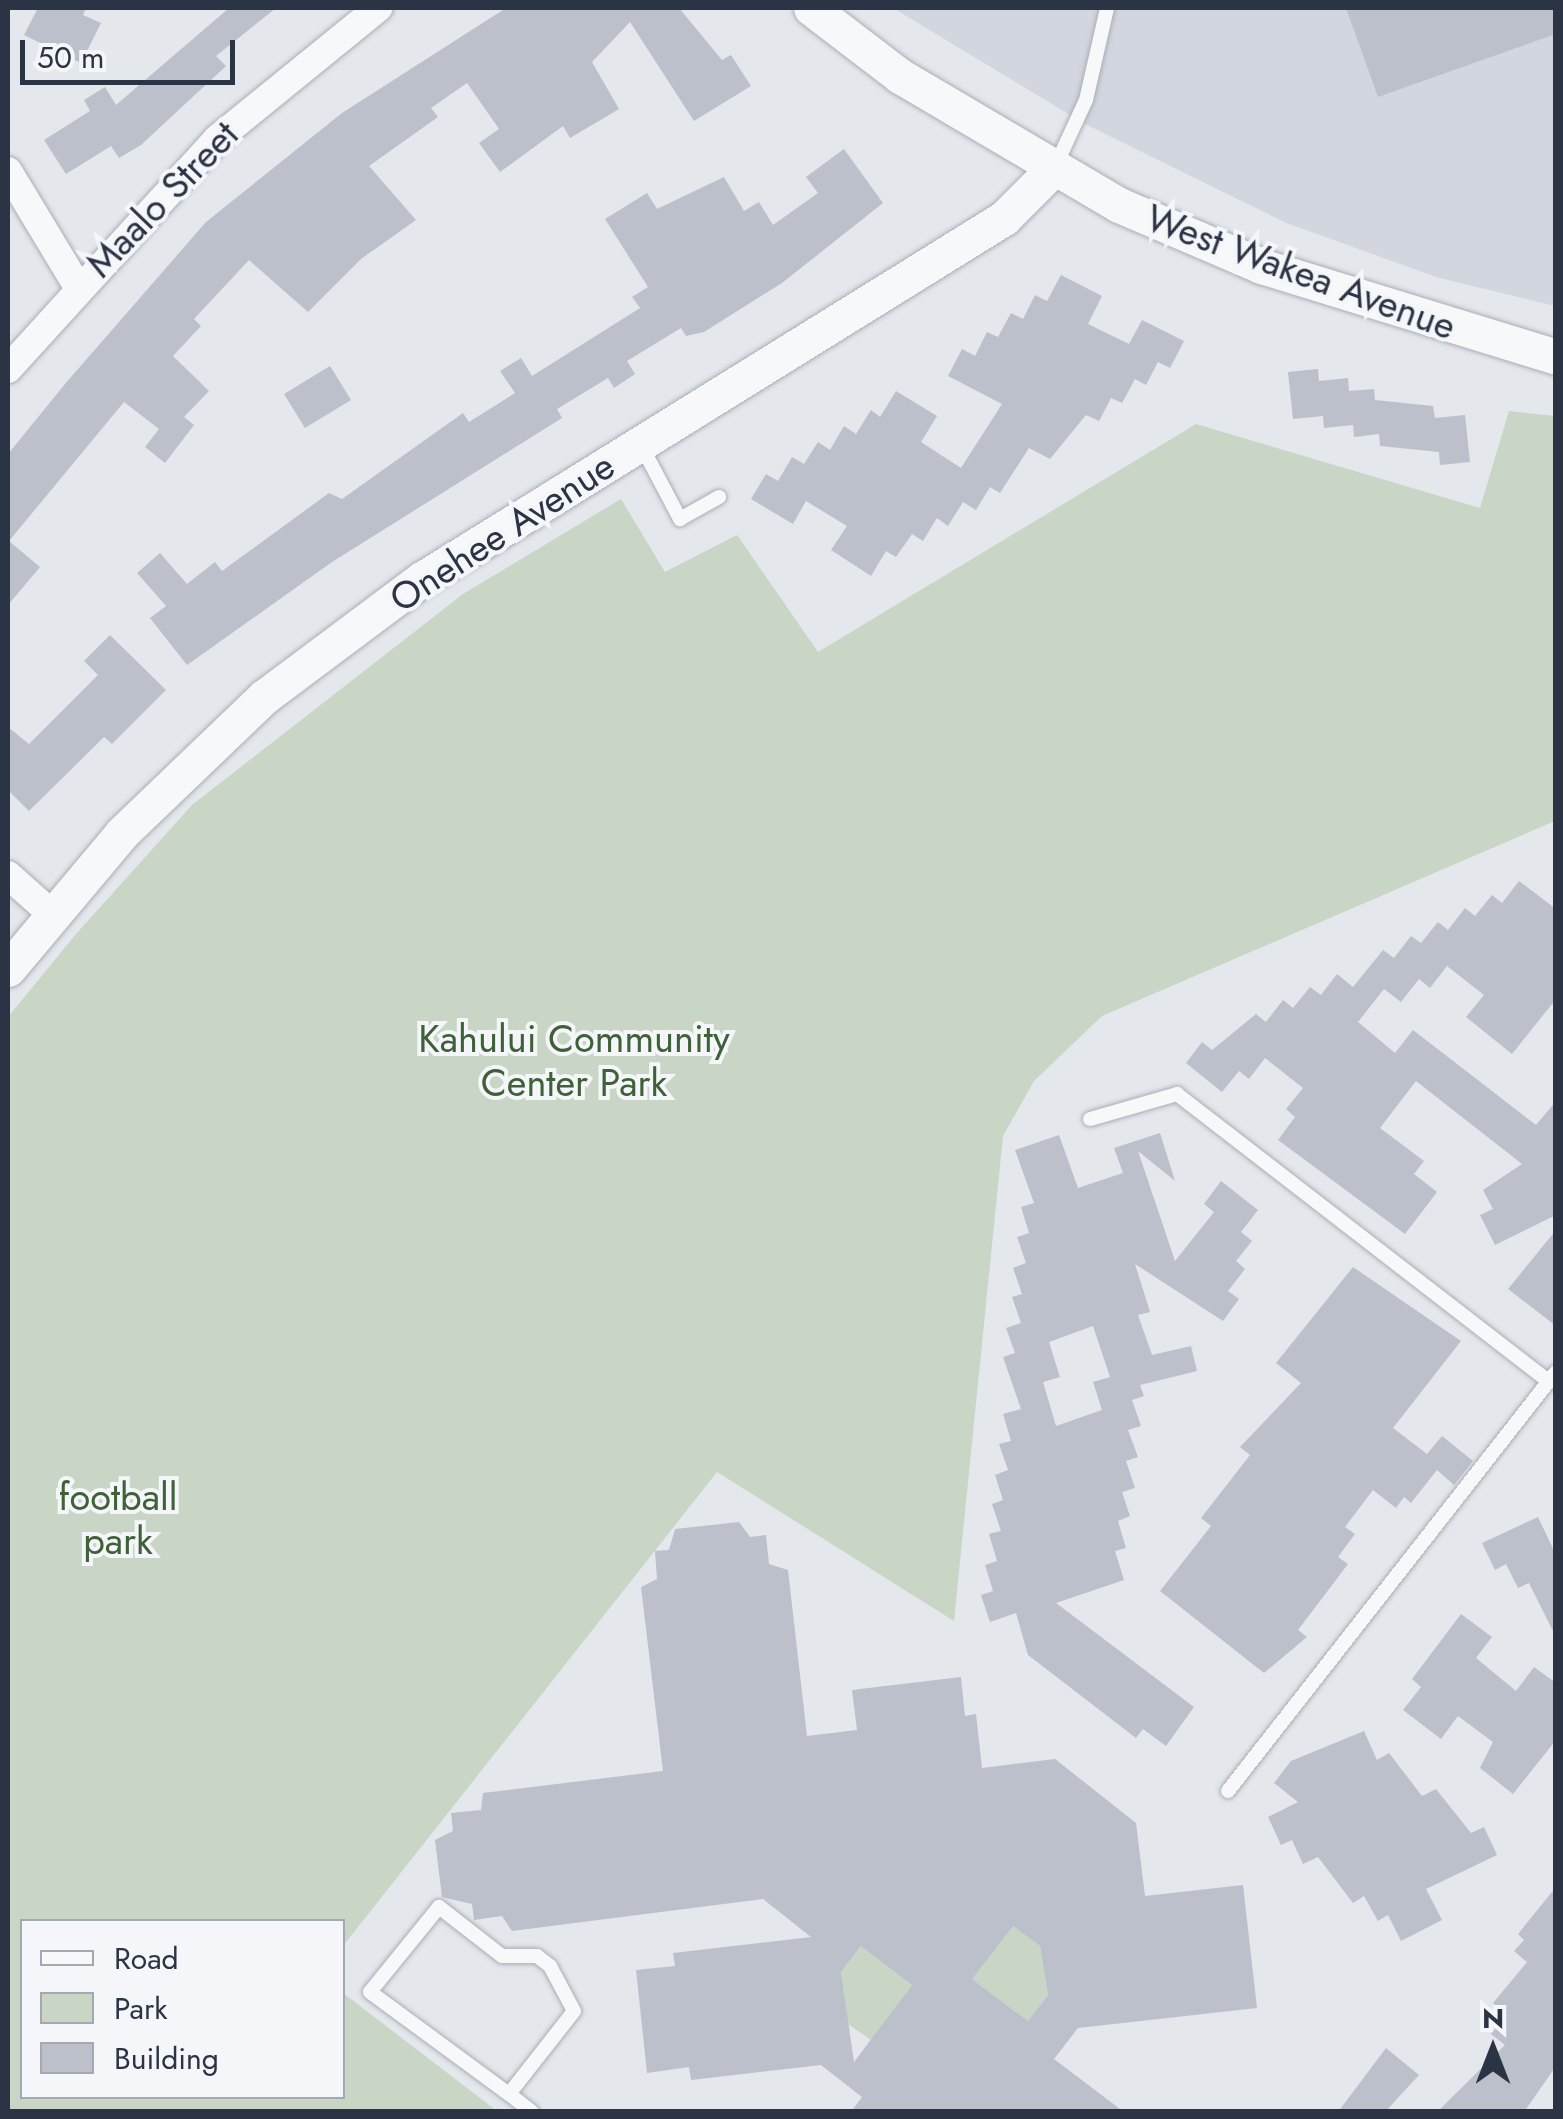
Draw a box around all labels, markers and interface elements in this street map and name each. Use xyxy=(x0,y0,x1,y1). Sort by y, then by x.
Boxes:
scale bar xyxy=(25,20,240,82)
text: 50 m xyxy=(37,36,104,79)
street label: Maalo Street xyxy=(77,112,247,286)
street label: West Wakea Avenue xyxy=(1140,195,1462,349)
street label: Onehee Avenue xyxy=(381,443,623,621)
park label: Kahului Community Center Park xyxy=(418,1016,730,1106)
park label: football park xyxy=(59,1474,177,1564)
legend xyxy=(20,1919,345,2099)
text: Road xyxy=(114,1937,179,1980)
text: Park xyxy=(114,1987,167,2030)
text: N xyxy=(1482,1998,1504,2039)
north arrow xyxy=(1443,1999,1543,2099)
text: Building xyxy=(114,2037,219,2080)

